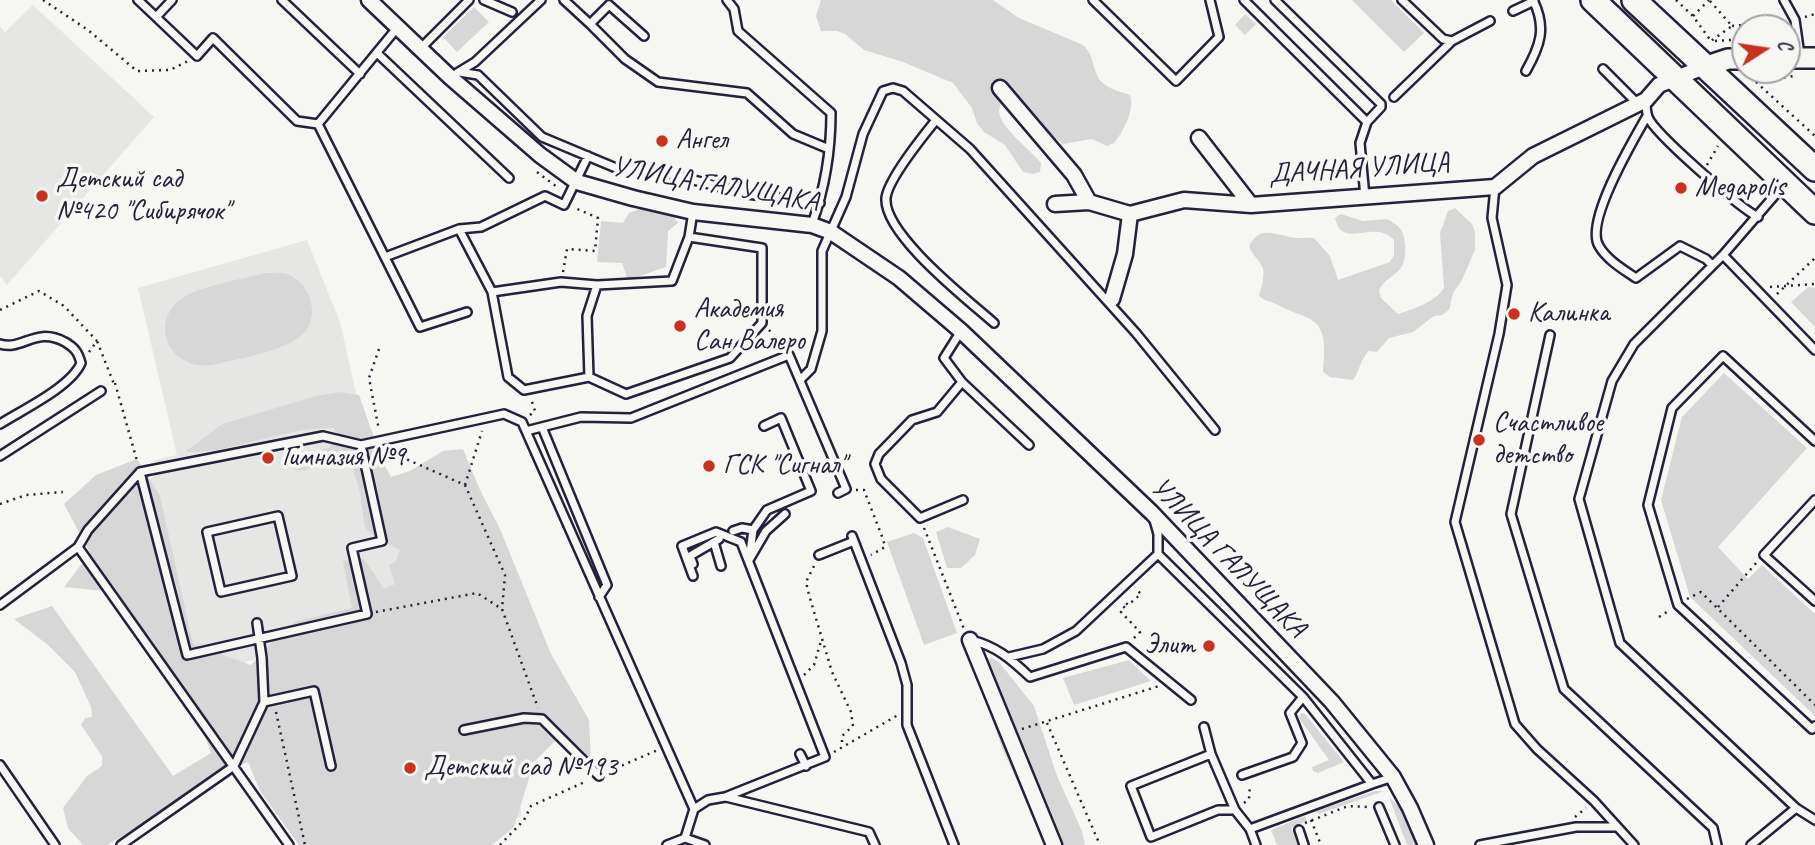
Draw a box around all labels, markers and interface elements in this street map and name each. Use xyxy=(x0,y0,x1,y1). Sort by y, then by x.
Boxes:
north arrow xyxy=(1731,14,1801,84)
text: С xyxy=(1772,38,1797,52)
place label: Ангел xyxy=(676,124,728,158)
marker: Ангел xyxy=(654,133,670,149)
street label: ДАЧНАЯ УЛИЦА xyxy=(1268,146,1450,192)
street label: УЛИЦА ГАЛУЩАКА xyxy=(609,150,821,220)
place label: Детский сад №420 "Сибирячок" xyxy=(56,163,230,229)
place label: Megapolis xyxy=(1695,171,1785,205)
marker: Megapolis xyxy=(1673,180,1689,196)
marker: Детский сад №420 "Сибирячок" xyxy=(34,188,50,204)
place label: Академия Сан Валеро xyxy=(694,293,805,359)
place label: Калинка xyxy=(1528,297,1609,331)
marker: Калинка xyxy=(1506,306,1522,322)
marker: Академия Сан Валеро xyxy=(672,318,688,334)
place label: Счастливое детство xyxy=(1493,407,1603,473)
marker: Счастливое детство xyxy=(1471,432,1487,448)
place label: Гимназия №9 xyxy=(282,441,405,475)
place label: ГСК "Сигнал" xyxy=(723,449,846,483)
marker: Гимназия №9 xyxy=(260,450,276,466)
marker: ГСК "Сигнал" xyxy=(701,458,717,474)
street label: УЛИЦА ГАЛУЩАКА xyxy=(1143,471,1313,645)
place label: Элит xyxy=(1144,629,1195,663)
marker: Элит xyxy=(1201,638,1217,654)
place label: Детский сад №193 xyxy=(424,751,617,785)
marker: Детский сад №193 xyxy=(402,760,418,776)

